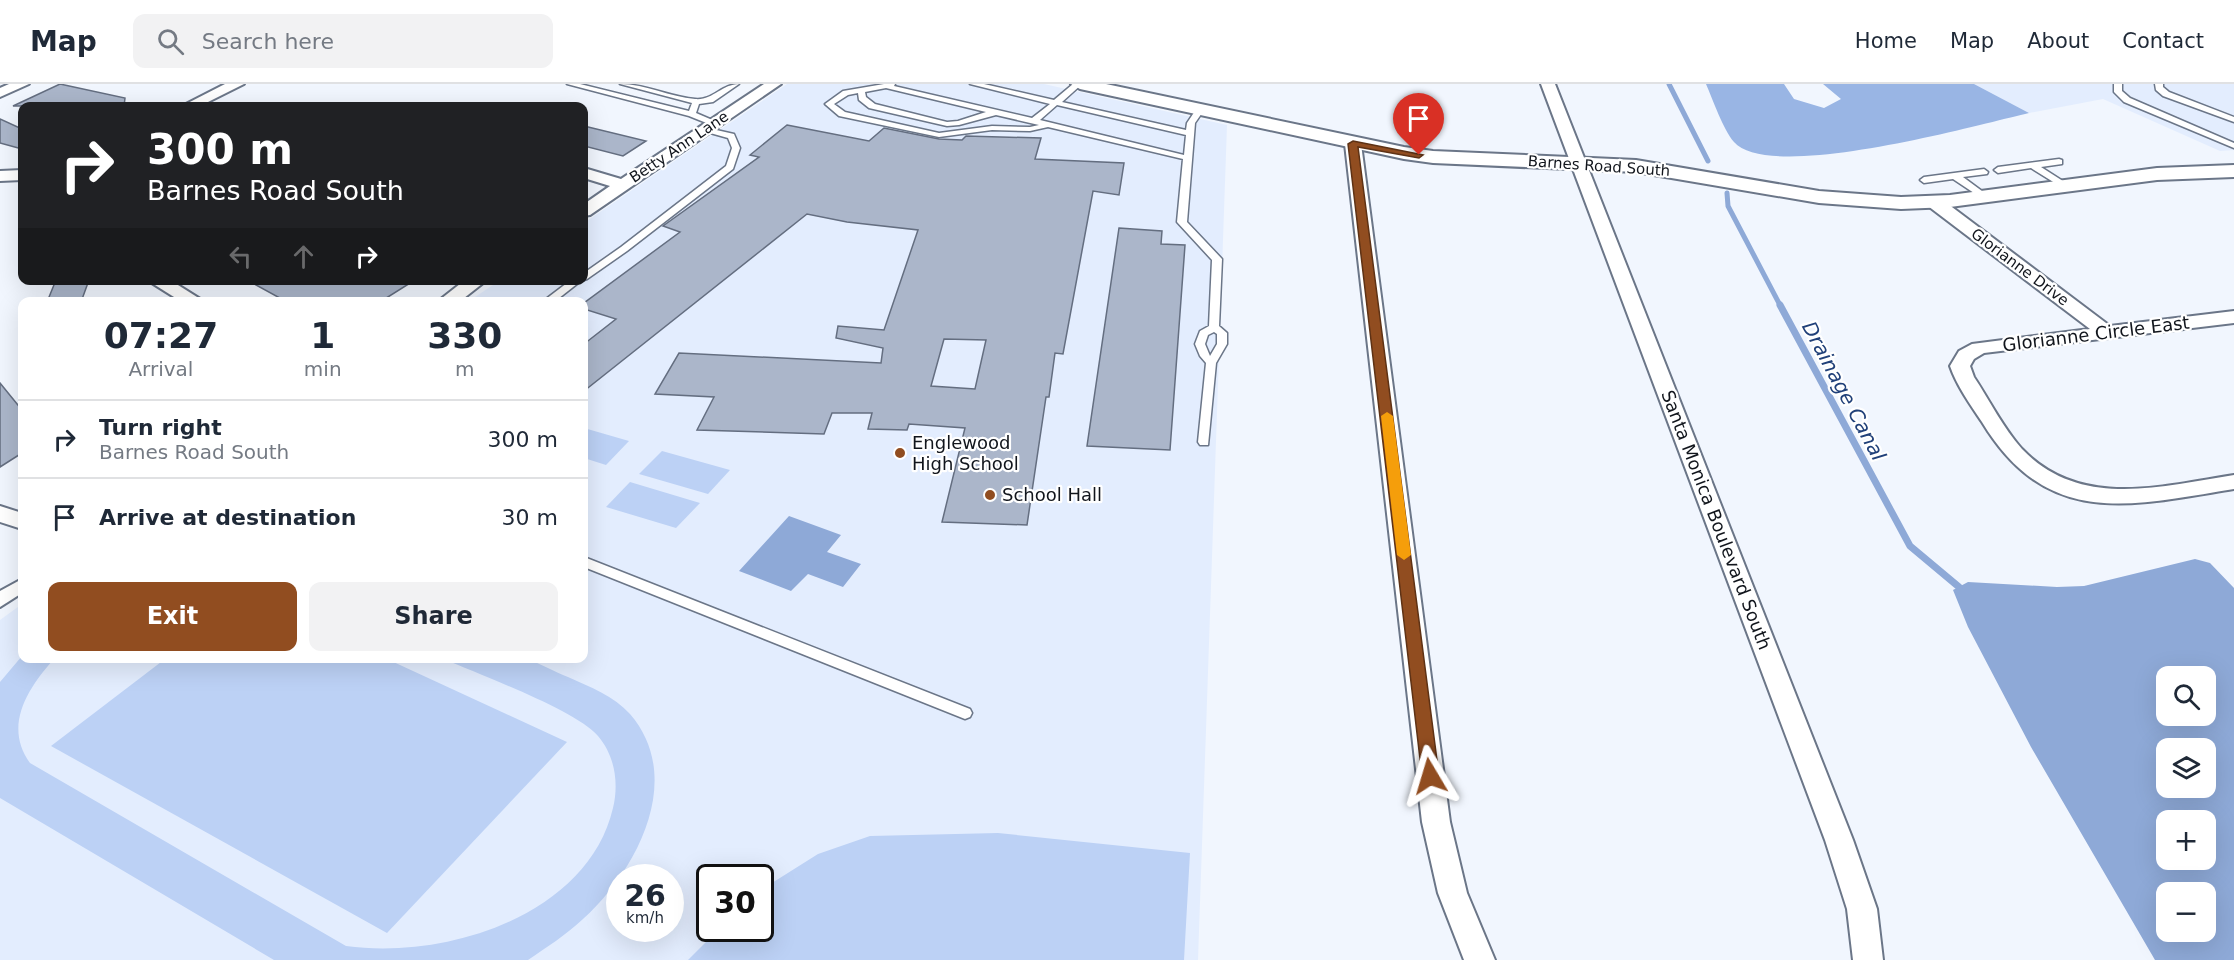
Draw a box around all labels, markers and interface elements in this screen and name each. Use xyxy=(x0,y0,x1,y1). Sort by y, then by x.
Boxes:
search box xyxy=(133,14,553,68)
text: Map xyxy=(30,25,97,58)
icon: search xyxy=(154,25,187,58)
text: Search here xyxy=(202,29,334,54)
text: Home xyxy=(1855,29,1917,53)
text: Map xyxy=(1950,29,1994,53)
text: About xyxy=(2027,29,2089,53)
text: Contact xyxy=(2122,29,2204,53)
pin xyxy=(1393,93,1444,155)
icon: arrive xyxy=(1402,102,1435,135)
street label: Betty Ann Lane xyxy=(626,107,732,187)
text: 300 m xyxy=(147,125,293,174)
icon: right xyxy=(48,126,126,204)
street label: Barnes Road South xyxy=(1527,152,1671,180)
text: Barnes Road South xyxy=(147,175,404,206)
street label: Glorianne Drive xyxy=(1968,224,2072,310)
icon: left xyxy=(224,240,257,273)
icon: ahead xyxy=(287,240,320,273)
icon: right xyxy=(350,240,383,273)
street label: Glorianne Circle East xyxy=(2001,312,2191,355)
text: 07:27 xyxy=(104,315,218,356)
text: 1 xyxy=(310,315,335,356)
text: 330 xyxy=(427,315,502,356)
water label: Drainage Canal xyxy=(1797,317,1891,465)
text: Arrival xyxy=(128,357,193,381)
text: min xyxy=(304,357,342,381)
text: m xyxy=(455,357,475,381)
street label: Santa Monica Boulevard South xyxy=(1657,387,1776,653)
text: Turn right xyxy=(99,415,222,440)
icon: right xyxy=(48,423,81,456)
text: 300 m xyxy=(488,427,558,452)
place label: Englewood High School xyxy=(912,432,1019,474)
text: Barnes Road South xyxy=(99,440,289,464)
marker: Englewood High School xyxy=(893,446,907,460)
place label: School Hall xyxy=(1002,484,1102,505)
marker: School Hall xyxy=(983,488,997,502)
icon: arrive xyxy=(48,501,81,534)
text: Arrive at destination xyxy=(99,505,356,530)
text: 30 m xyxy=(502,505,558,530)
button: Exit xyxy=(48,582,297,651)
button: Share xyxy=(309,582,558,651)
map controls xyxy=(2156,666,2216,942)
button: search xyxy=(2156,666,2216,726)
button: layers xyxy=(2156,738,2216,798)
position arrow xyxy=(1398,744,1462,808)
button: + xyxy=(2156,810,2216,870)
speed limit sign: 30 xyxy=(696,864,774,942)
text: 26 xyxy=(624,878,666,913)
button: − xyxy=(2156,882,2216,942)
text: km/h xyxy=(626,909,664,927)

